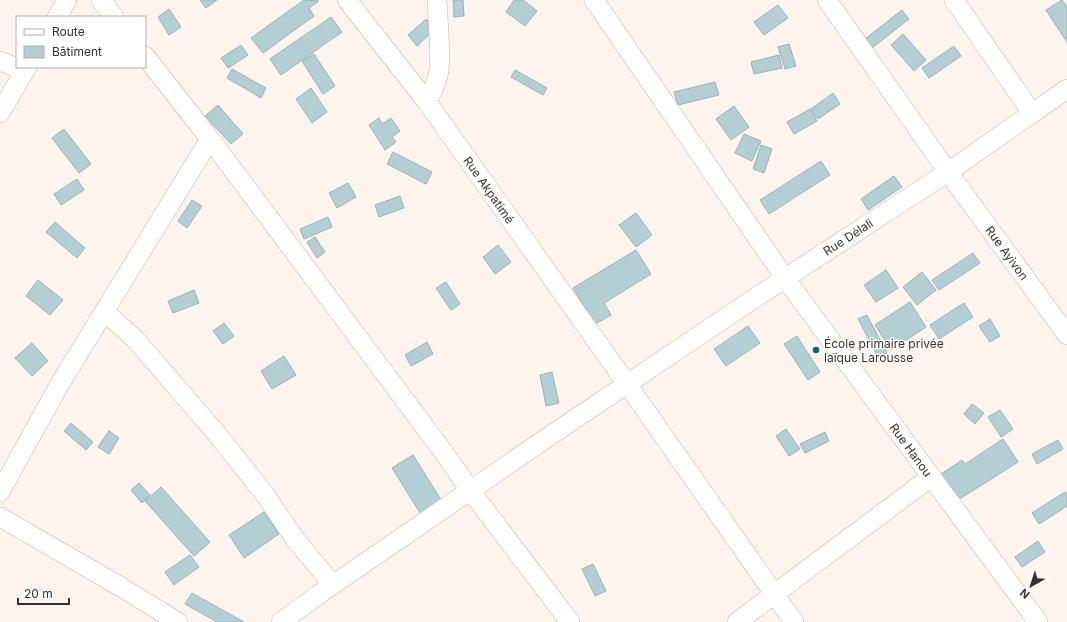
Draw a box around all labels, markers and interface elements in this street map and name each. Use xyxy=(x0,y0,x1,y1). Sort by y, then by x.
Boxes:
legend xyxy=(16,16,146,68)
text: Route xyxy=(52,24,85,39)
text: Bâtiment xyxy=(52,44,102,59)
street label: Rue Akpatimé xyxy=(460,154,518,226)
street label: Rue Délali xyxy=(820,215,876,259)
street label: Rue Ayivon xyxy=(982,223,1032,283)
place label: École primaire privée laïque Larousse xyxy=(824,336,944,365)
marker: École primaire privée laïque Larousse xyxy=(811,345,821,355)
street label: Rue Hanou xyxy=(887,420,935,480)
north arrow xyxy=(1011,566,1051,606)
scale bar xyxy=(18,580,69,606)
text: 20 m xyxy=(24,586,53,601)
text: N xyxy=(1017,586,1032,602)

